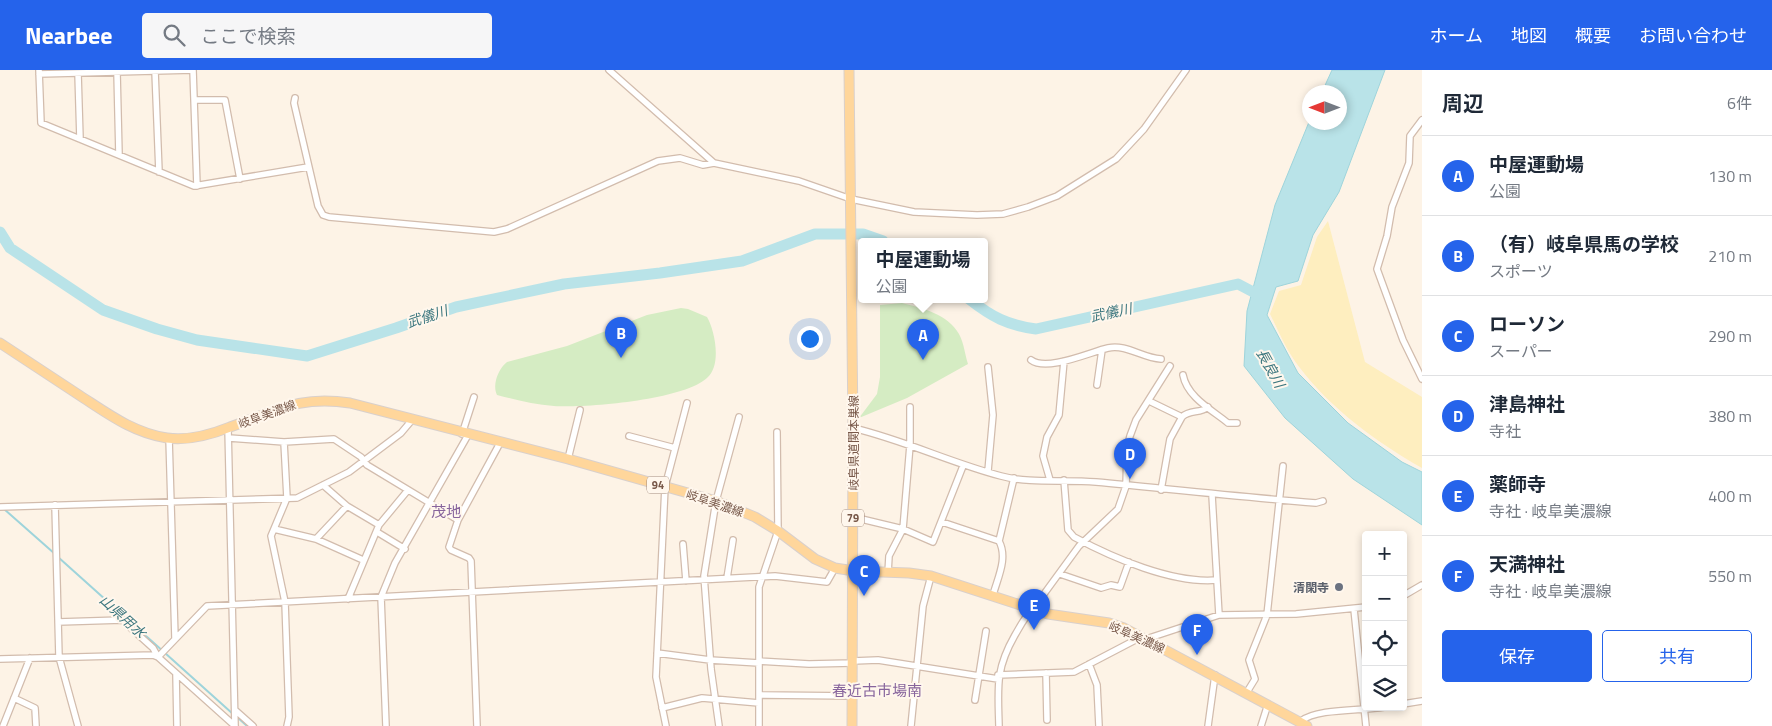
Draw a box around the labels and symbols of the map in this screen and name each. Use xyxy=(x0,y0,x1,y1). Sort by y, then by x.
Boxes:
north arrow xyxy=(1302,85,1347,130)
water label: 武儀川 xyxy=(1088,297,1136,327)
water label: 武儀川 xyxy=(404,299,452,332)
pin: B xyxy=(605,317,637,358)
pin: A xyxy=(907,319,939,360)
your location xyxy=(797,326,823,352)
water label: 長良川 xyxy=(1252,345,1291,393)
street label: 岐阜美濃線 xyxy=(236,395,298,433)
street label: 岐阜県道関本巣線 xyxy=(844,395,863,491)
pin: D xyxy=(1114,438,1146,479)
road number: 94 xyxy=(647,476,669,494)
street label: 岐阜美濃線 xyxy=(684,484,746,522)
district label: 茂地 xyxy=(431,500,461,523)
road number: 79 xyxy=(842,509,864,526)
pin: C xyxy=(848,555,880,596)
place label: 清閑寺 xyxy=(1293,578,1329,597)
marker: 清閑寺 xyxy=(1333,581,1345,593)
water label: 山県用水 xyxy=(95,589,152,644)
pin: E xyxy=(1018,589,1050,630)
pin: F xyxy=(1181,614,1213,655)
street label: 岐阜美濃線 xyxy=(1106,616,1168,658)
district label: 春近古市場南 xyxy=(832,679,922,702)

